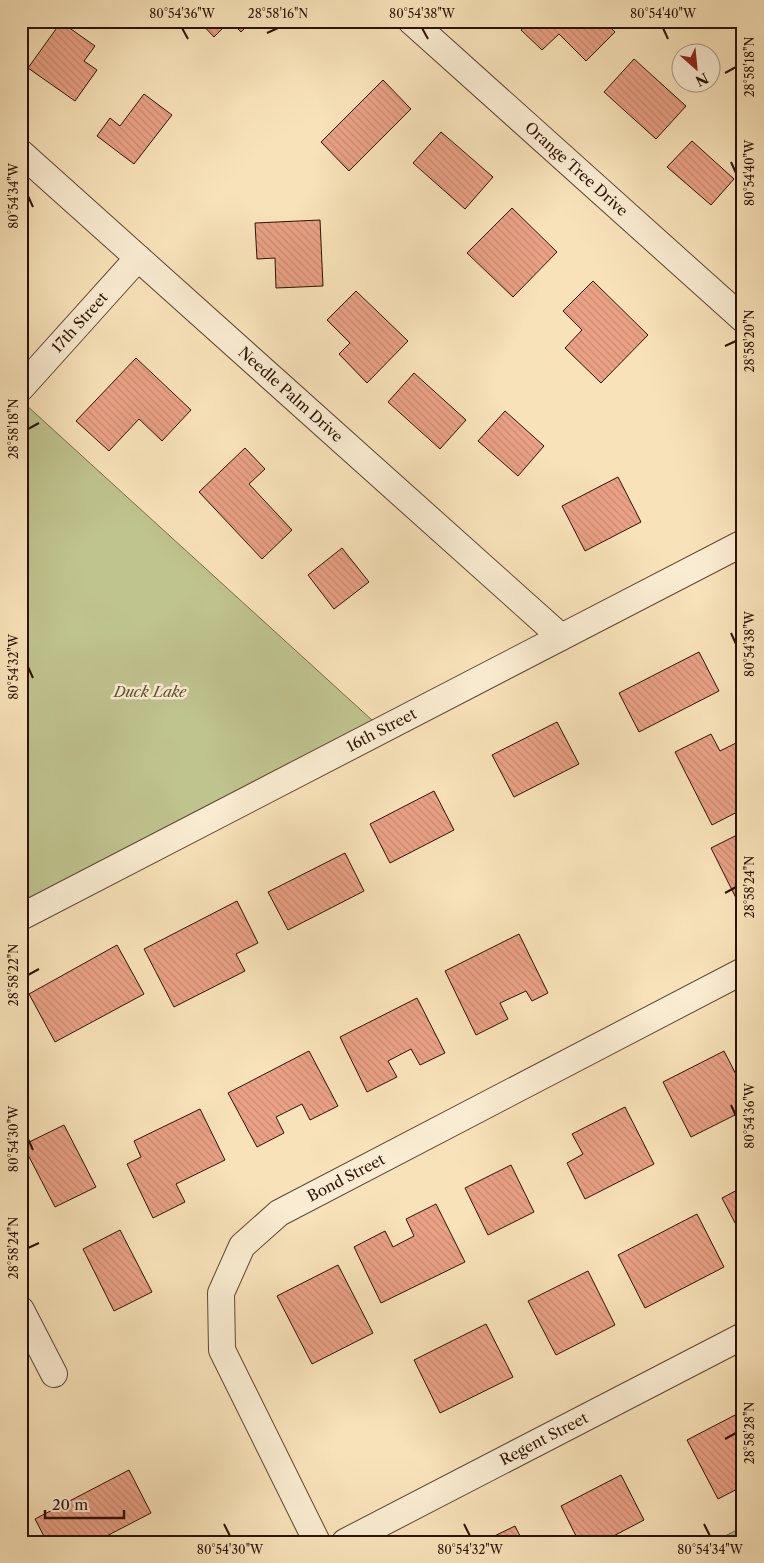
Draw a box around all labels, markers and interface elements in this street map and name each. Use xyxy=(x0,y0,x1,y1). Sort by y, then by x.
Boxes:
text: 80°54'36"W xyxy=(149,6,216,21)
text: 28°58'16"N xyxy=(248,6,308,21)
text: 80°54'38"W xyxy=(389,6,456,21)
text: 80°54'40"W xyxy=(630,6,697,21)
text: 28°58'18"N xyxy=(742,37,757,97)
north arrow xyxy=(672,42,722,92)
text: N xyxy=(692,69,711,90)
street label: Orange Tree Drive xyxy=(521,118,632,220)
text: 80°54'40"W xyxy=(742,139,757,206)
text: 80°54'34"W xyxy=(6,162,21,229)
street label: 17th Street xyxy=(47,288,112,356)
text: 28°58'20"N xyxy=(742,309,757,373)
street label: Needle Palm Drive xyxy=(235,342,347,446)
text: 28°58'18"N xyxy=(6,399,21,459)
text: 80°54'38"W xyxy=(742,610,757,677)
text: 80°54'32"W xyxy=(6,633,21,700)
park label: Duck Lake xyxy=(113,682,187,701)
street label: 16th Street xyxy=(343,703,420,756)
text: 28°58'24"N xyxy=(742,856,757,918)
text: 28°58'22"N xyxy=(6,944,21,1006)
text: 80°54'36"W xyxy=(742,1082,757,1149)
text: 80°54'30"W xyxy=(6,1105,21,1172)
street label: Bond Street xyxy=(304,1149,388,1206)
text: 28°58'24"N xyxy=(6,1217,21,1279)
text: 28°58'28"N xyxy=(742,1402,757,1464)
street label: Regent Street xyxy=(496,1408,592,1469)
scale bar xyxy=(45,1488,124,1520)
text: 20 m xyxy=(52,1495,88,1514)
text: 80°54'30"W xyxy=(197,1542,264,1557)
text: 80°54'32"W xyxy=(437,1542,504,1557)
text: 80°54'34"W xyxy=(677,1542,744,1557)

